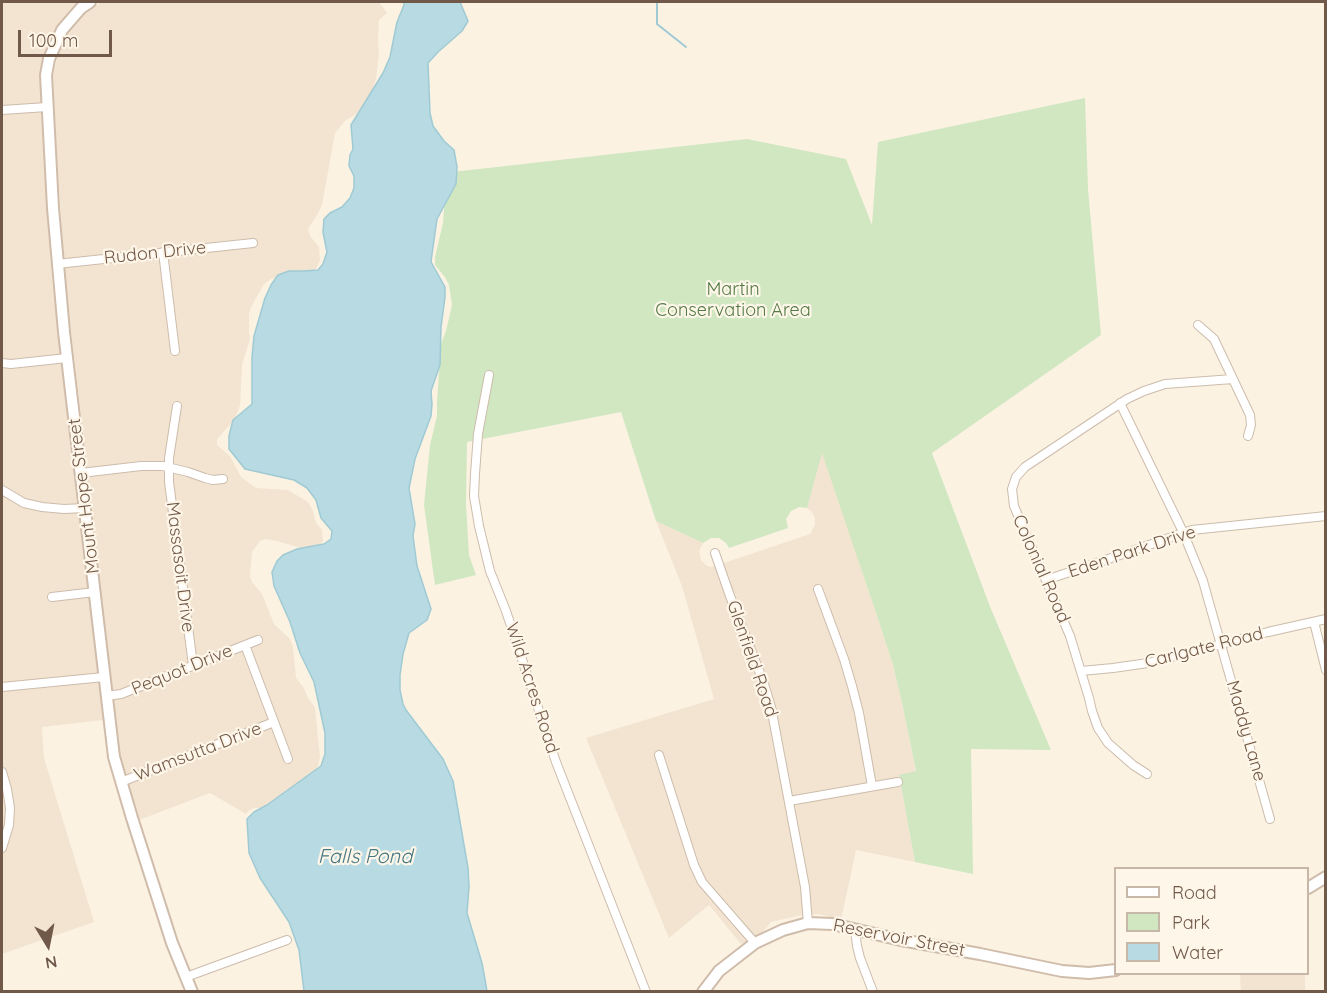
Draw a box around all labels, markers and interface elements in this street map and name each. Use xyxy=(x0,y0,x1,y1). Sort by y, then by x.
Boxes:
scale bar xyxy=(21,18,116,56)
text: 100 m xyxy=(29,29,78,52)
street label: Rudon Drive xyxy=(103,237,207,269)
park label: Martin Conservation Area xyxy=(655,279,811,322)
street label: Mount Hope Street xyxy=(64,417,104,575)
street label: Massasoit Drive xyxy=(161,501,199,633)
street label: Colonial Road xyxy=(1007,511,1075,627)
street label: Eden Park Drive xyxy=(1065,521,1199,583)
street label: Glenfield Road xyxy=(722,598,782,720)
street label: Wild Acres Road xyxy=(501,620,563,756)
street label: Carlgate Road xyxy=(1143,623,1265,673)
street label: Pequot Drive xyxy=(128,640,236,700)
street label: Maddy Lane xyxy=(1221,678,1271,784)
street label: Wamsutta Drive xyxy=(131,718,265,786)
water label: Falls Pond xyxy=(318,845,412,869)
legend xyxy=(1114,867,1309,975)
text: Road xyxy=(1172,881,1217,904)
text: Park xyxy=(1172,911,1210,934)
north arrow xyxy=(18,915,78,975)
street label: Reservoir Street xyxy=(831,915,967,961)
text: Water xyxy=(1172,941,1223,964)
text: N xyxy=(44,952,59,974)

